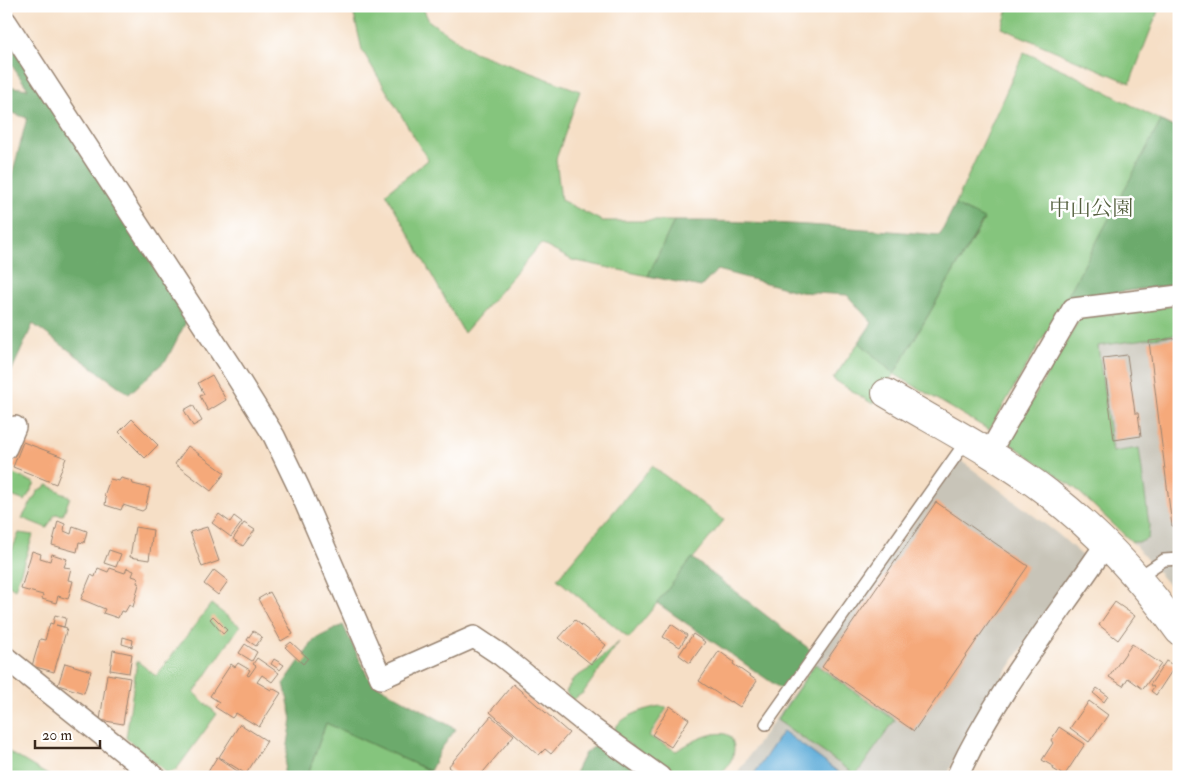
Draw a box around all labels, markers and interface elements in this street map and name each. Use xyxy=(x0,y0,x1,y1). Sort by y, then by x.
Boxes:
park label: 中山公園 xyxy=(1049,195,1133,222)
scale bar xyxy=(35,718,100,750)
text: 20 m xyxy=(42,726,72,745)

